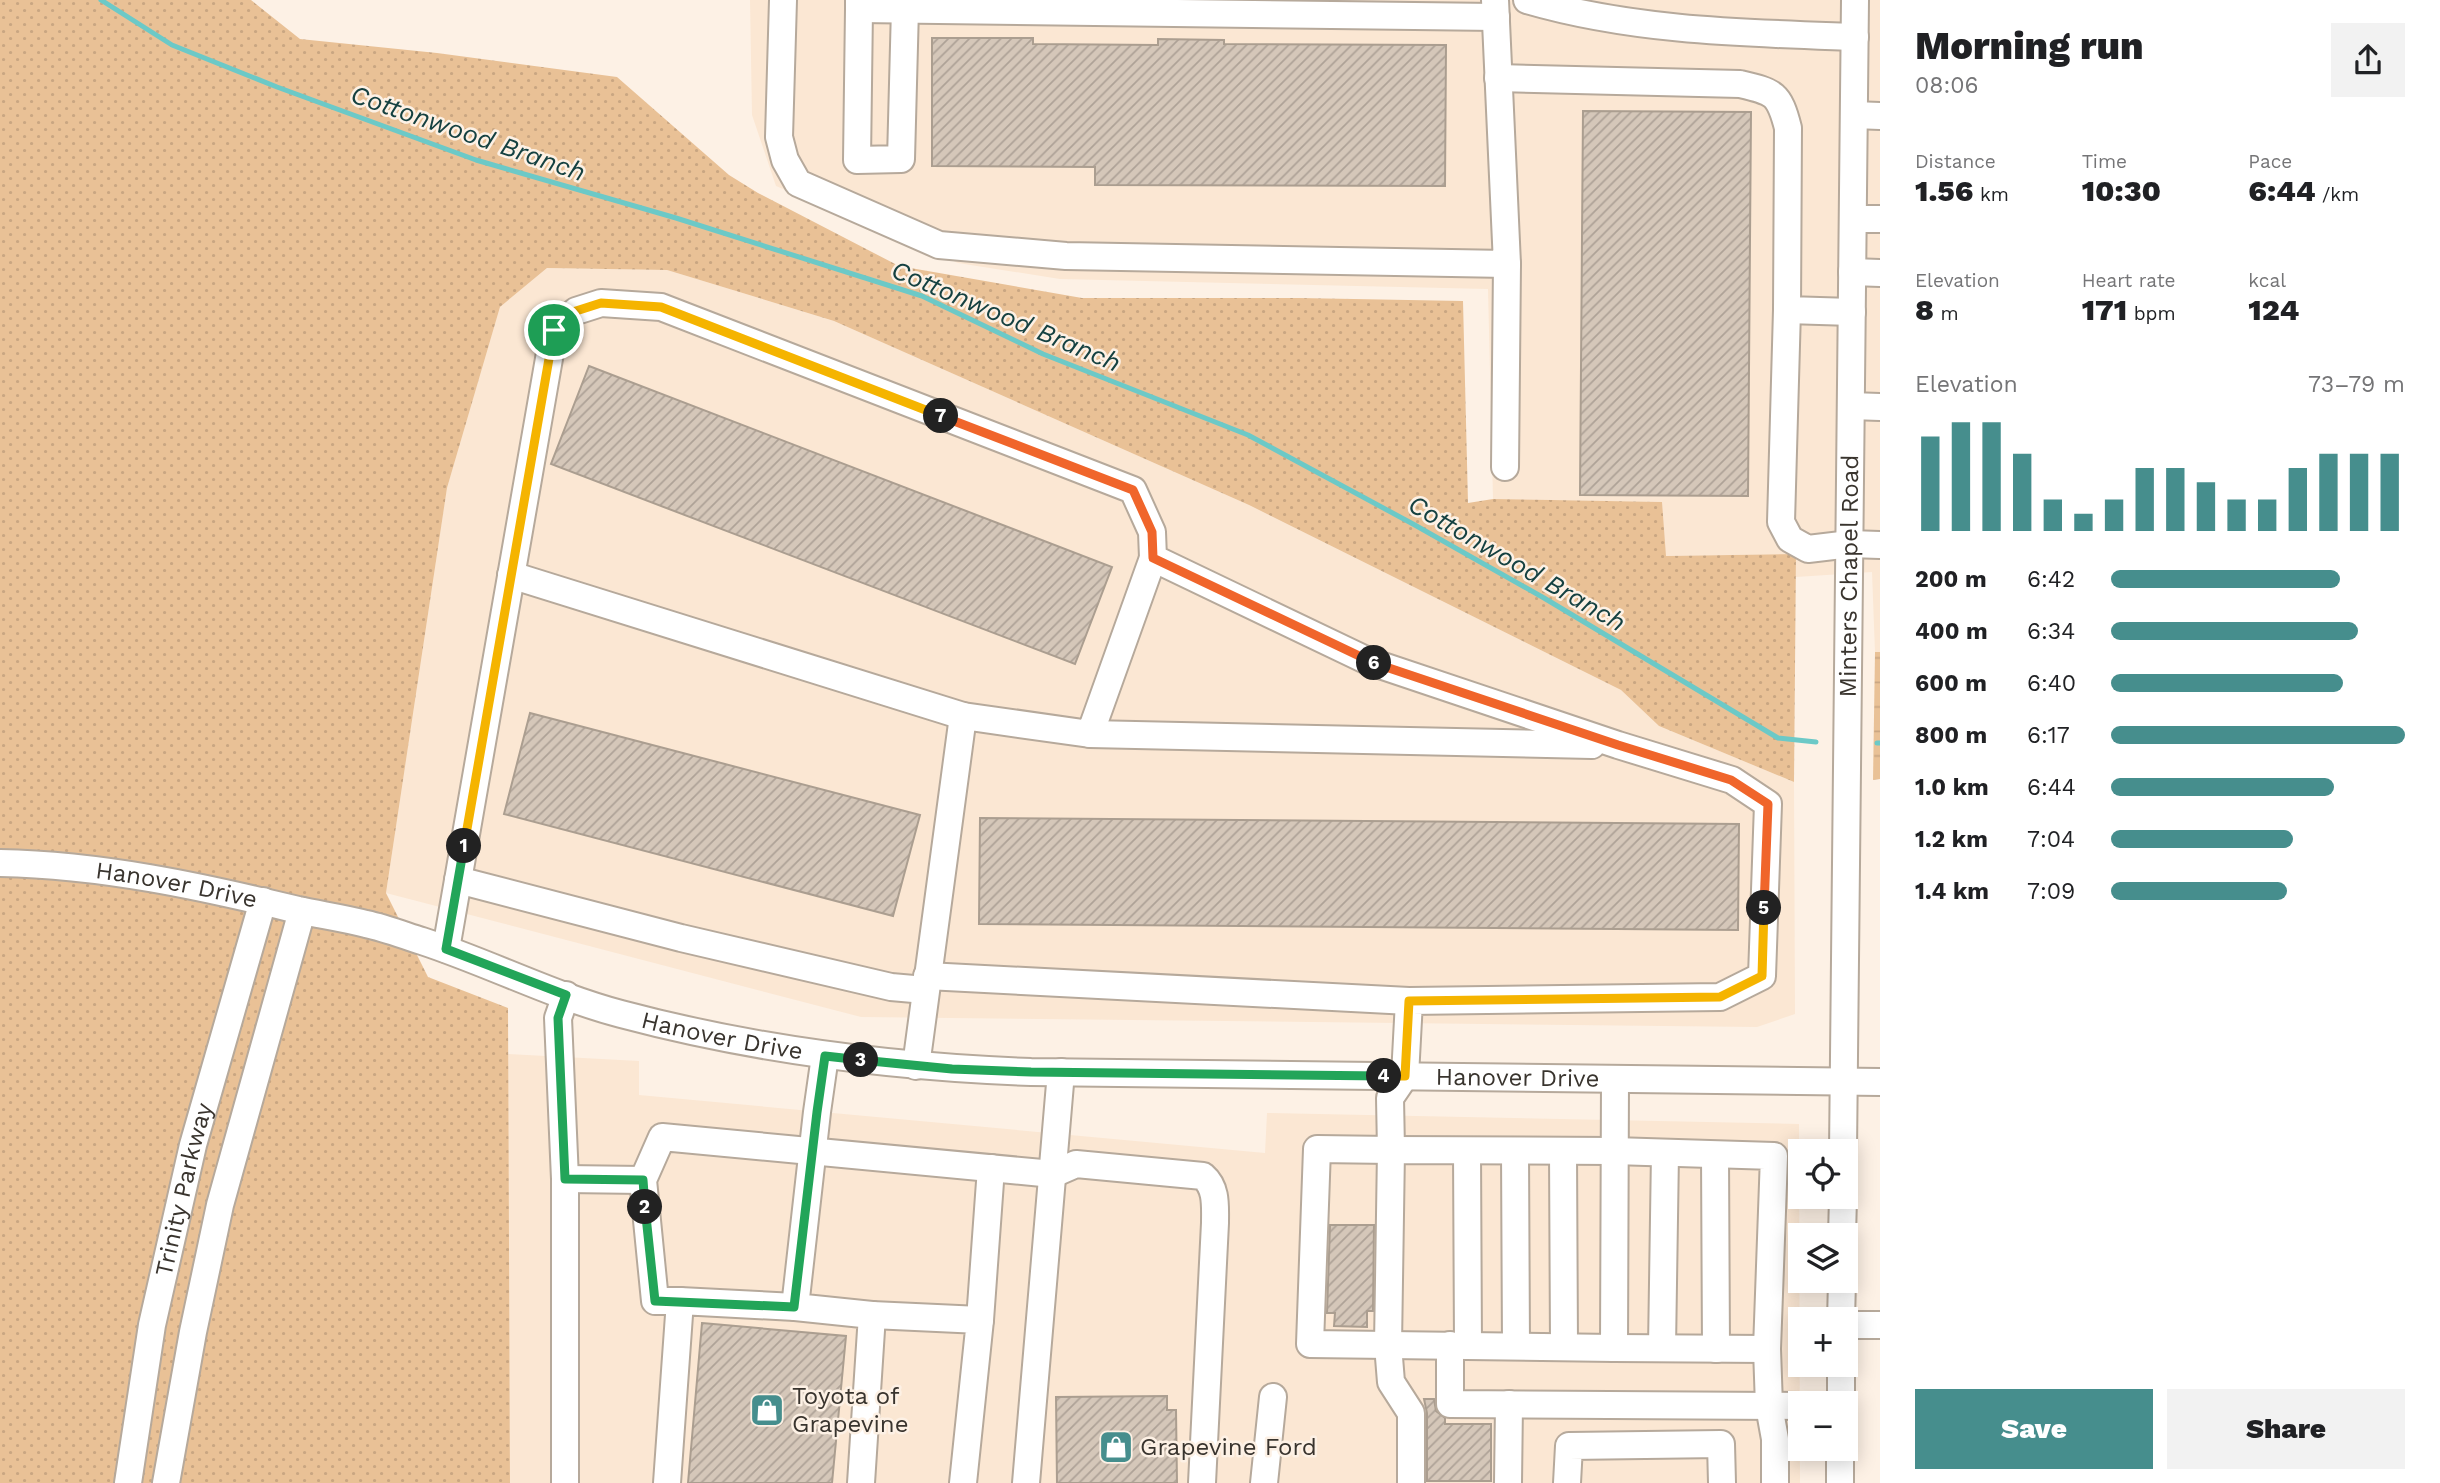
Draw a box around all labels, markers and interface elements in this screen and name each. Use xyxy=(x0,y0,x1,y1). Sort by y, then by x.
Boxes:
button: share xyxy=(2331,23,2405,97)
text: Morning run xyxy=(1915,24,2144,68)
text: 08:06 xyxy=(1915,72,1979,99)
water label: Cottonwood Branch xyxy=(347,79,589,187)
text: Distance xyxy=(1915,150,1996,173)
text: Time xyxy=(2082,150,2127,173)
text: Pace xyxy=(2248,150,2292,173)
text: 1.56 xyxy=(1915,173,1973,208)
text: 10:30 xyxy=(2082,173,2161,208)
text: 6:44 xyxy=(2248,173,2316,208)
text: km xyxy=(1973,183,2009,206)
text: /km xyxy=(2316,183,2359,206)
water label: Cottonwood Branch xyxy=(887,254,1125,378)
text: Elevation xyxy=(1915,269,2000,292)
text: Heart rate xyxy=(2082,269,2176,292)
text: kcal xyxy=(2248,269,2286,292)
text: 8 xyxy=(1915,292,1934,327)
text: 171 xyxy=(2082,292,2127,327)
text: 124 xyxy=(2248,292,2299,327)
pin xyxy=(524,300,584,360)
text: m xyxy=(1934,302,1959,325)
text: bpm xyxy=(2127,302,2176,325)
icon: arrive xyxy=(535,311,573,349)
text: Elevation xyxy=(1915,371,2018,398)
text: 73–79 m xyxy=(2308,371,2405,398)
pin: 7 xyxy=(923,398,958,434)
text: 7 xyxy=(935,404,946,427)
street label: Minters Chapel Road xyxy=(1834,454,1864,698)
water label: Cottonwood Branch xyxy=(1403,488,1631,638)
text: 200 m xyxy=(1915,566,1987,593)
text: 6:42 xyxy=(2027,566,2075,593)
text: 400 m xyxy=(1915,618,1988,645)
text: 6:34 xyxy=(2027,618,2075,645)
pin: 6 xyxy=(1356,646,1392,680)
text: 6 xyxy=(1368,651,1379,674)
text: 600 m xyxy=(1915,670,1987,697)
text: 6:40 xyxy=(2027,670,2076,697)
text: 800 m xyxy=(1915,722,1987,749)
text: 6:17 xyxy=(2027,722,2070,749)
text: 1.0 km xyxy=(1915,774,1989,801)
text: 6:44 xyxy=(2027,774,2076,801)
text: 1.2 km xyxy=(1915,826,1988,853)
text: 7:04 xyxy=(2027,826,2075,853)
pin: 1 xyxy=(447,828,482,864)
text: 1 xyxy=(459,834,468,857)
street label: Hanover Drive xyxy=(94,856,260,914)
text: 1.4 km xyxy=(1915,878,1989,905)
text: 7:09 xyxy=(2027,878,2075,905)
pin: 5 xyxy=(1746,890,1782,926)
text: 5 xyxy=(1758,896,1769,919)
street label: Hanover Drive xyxy=(639,1006,805,1065)
pin: 3 xyxy=(844,1042,878,1078)
text: 3 xyxy=(855,1048,866,1071)
pin: 4 xyxy=(1366,1058,1402,1094)
street label: Hanover Drive xyxy=(1436,1063,1600,1093)
text: 4 xyxy=(1377,1064,1390,1087)
street label: Trinity Parkway xyxy=(150,1099,219,1279)
map controls xyxy=(1788,1139,1858,1461)
button: locate xyxy=(1788,1139,1858,1209)
pin: 2 xyxy=(628,1190,662,1224)
text: 2 xyxy=(639,1195,650,1218)
button: layers xyxy=(1788,1223,1858,1293)
button: + xyxy=(1788,1307,1858,1377)
place label: Toyota of Grapevine xyxy=(792,1382,909,1438)
button: Save xyxy=(1915,1389,2153,1469)
button: Share xyxy=(2167,1389,2405,1469)
shop icon: Toyota of Grapevine xyxy=(748,1391,786,1429)
button: − xyxy=(1788,1391,1858,1461)
shop icon: Grapevine Ford xyxy=(1097,1428,1135,1466)
place label: Grapevine Ford xyxy=(1140,1433,1317,1461)

